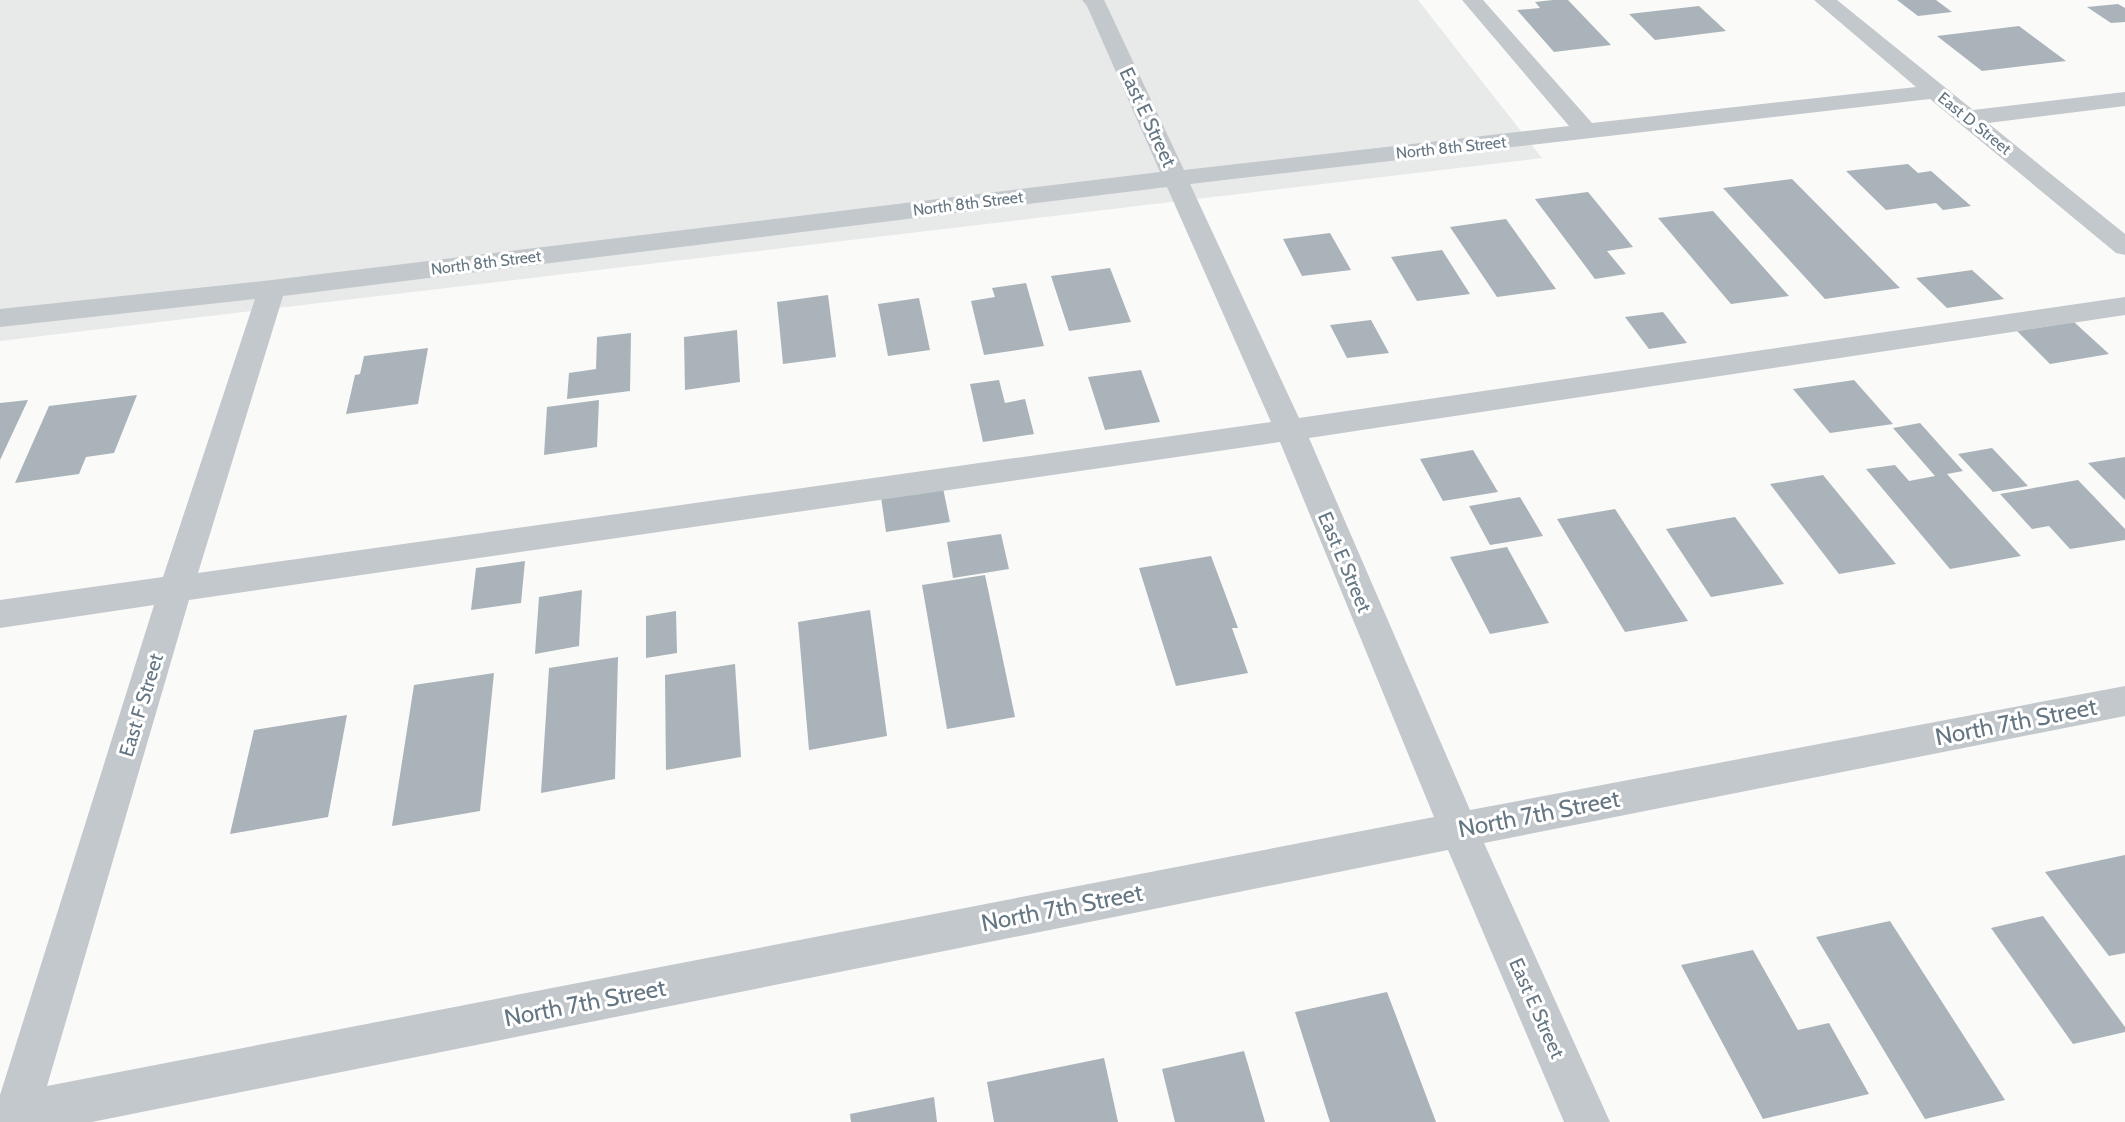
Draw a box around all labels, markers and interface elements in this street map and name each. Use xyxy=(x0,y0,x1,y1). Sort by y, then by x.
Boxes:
street label: East E Street xyxy=(1114,63,1182,171)
street label: East D Street xyxy=(1934,88,2016,159)
street label: North 8th Street xyxy=(1395,132,1508,163)
street label: North 8th Street xyxy=(912,187,1025,220)
street label: North 8th Street xyxy=(430,246,543,279)
street label: East E Street xyxy=(1313,508,1377,616)
street label: East F Street xyxy=(114,650,168,759)
street label: North 7th Street xyxy=(1933,692,2099,751)
street label: North 7th Street xyxy=(1456,784,1622,843)
street label: North 7th Street xyxy=(979,878,1145,937)
street label: East E Street xyxy=(1504,954,1570,1062)
street label: North 7th Street xyxy=(502,973,668,1032)

